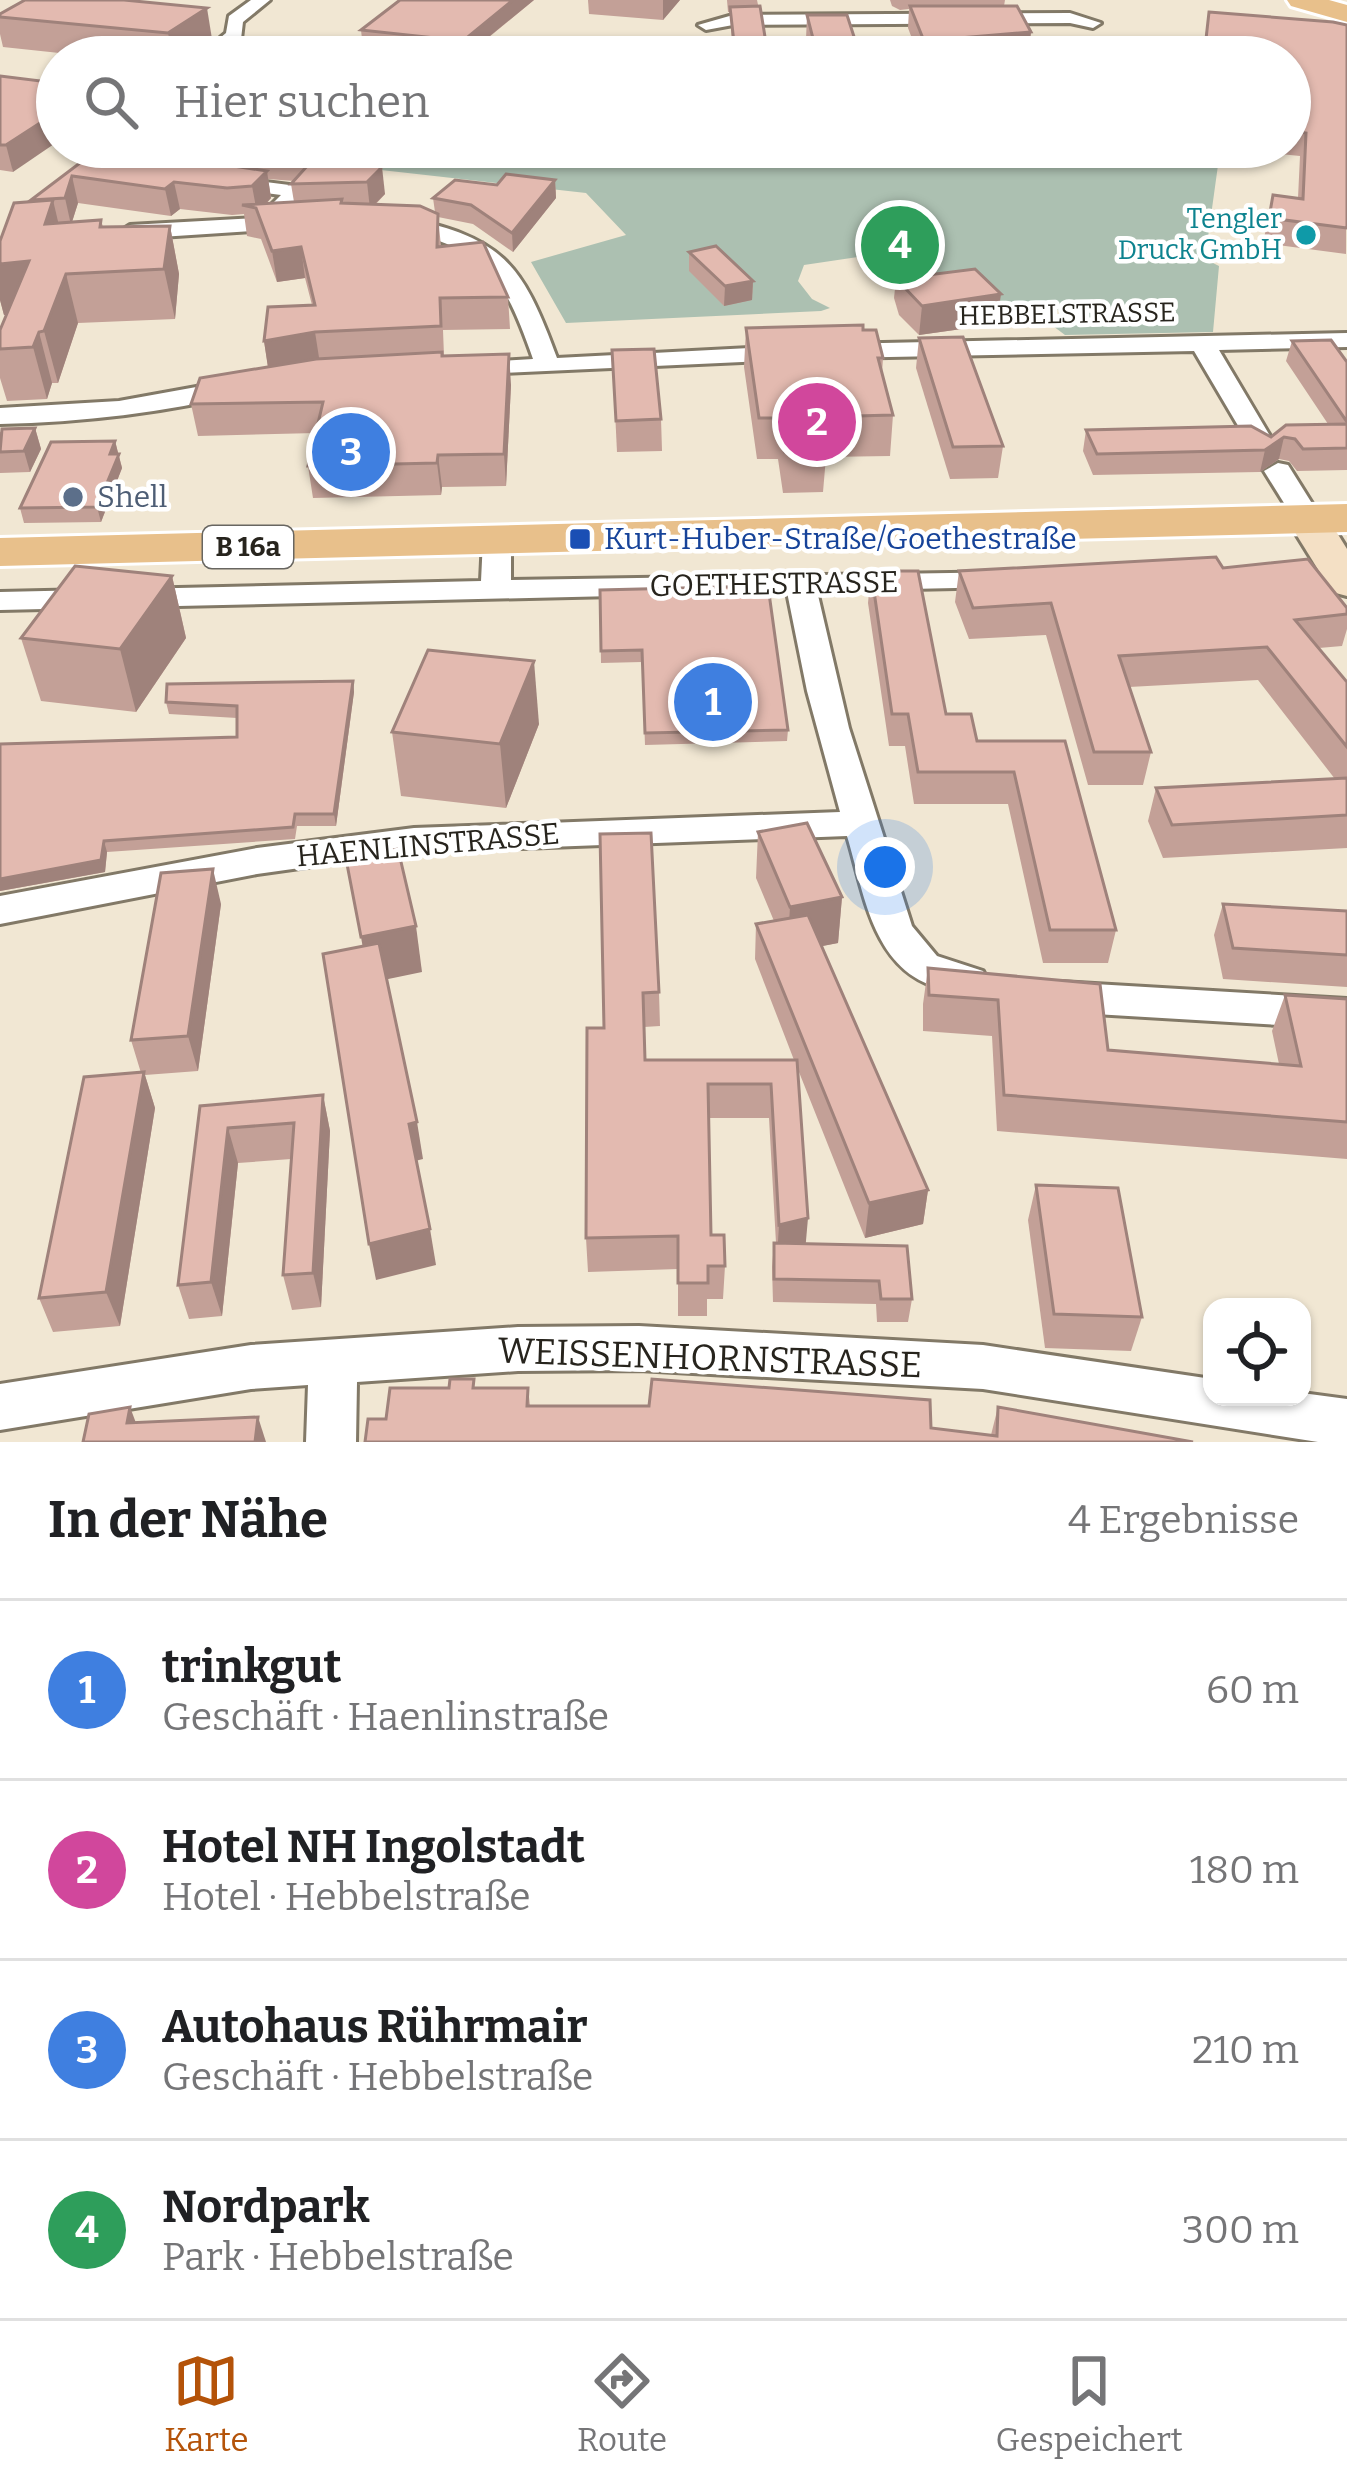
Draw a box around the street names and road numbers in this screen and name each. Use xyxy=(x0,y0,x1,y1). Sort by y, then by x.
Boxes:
street label: HEBBELSTRASSE xyxy=(958,296,1176,332)
road number: B 16a xyxy=(203,526,293,568)
street label: GOETHESTRASSE xyxy=(649,564,899,604)
street label: HAENLINSTRASSE xyxy=(295,816,561,874)
street label: WEISSENHORNSTRASSE xyxy=(497,1329,923,1387)

